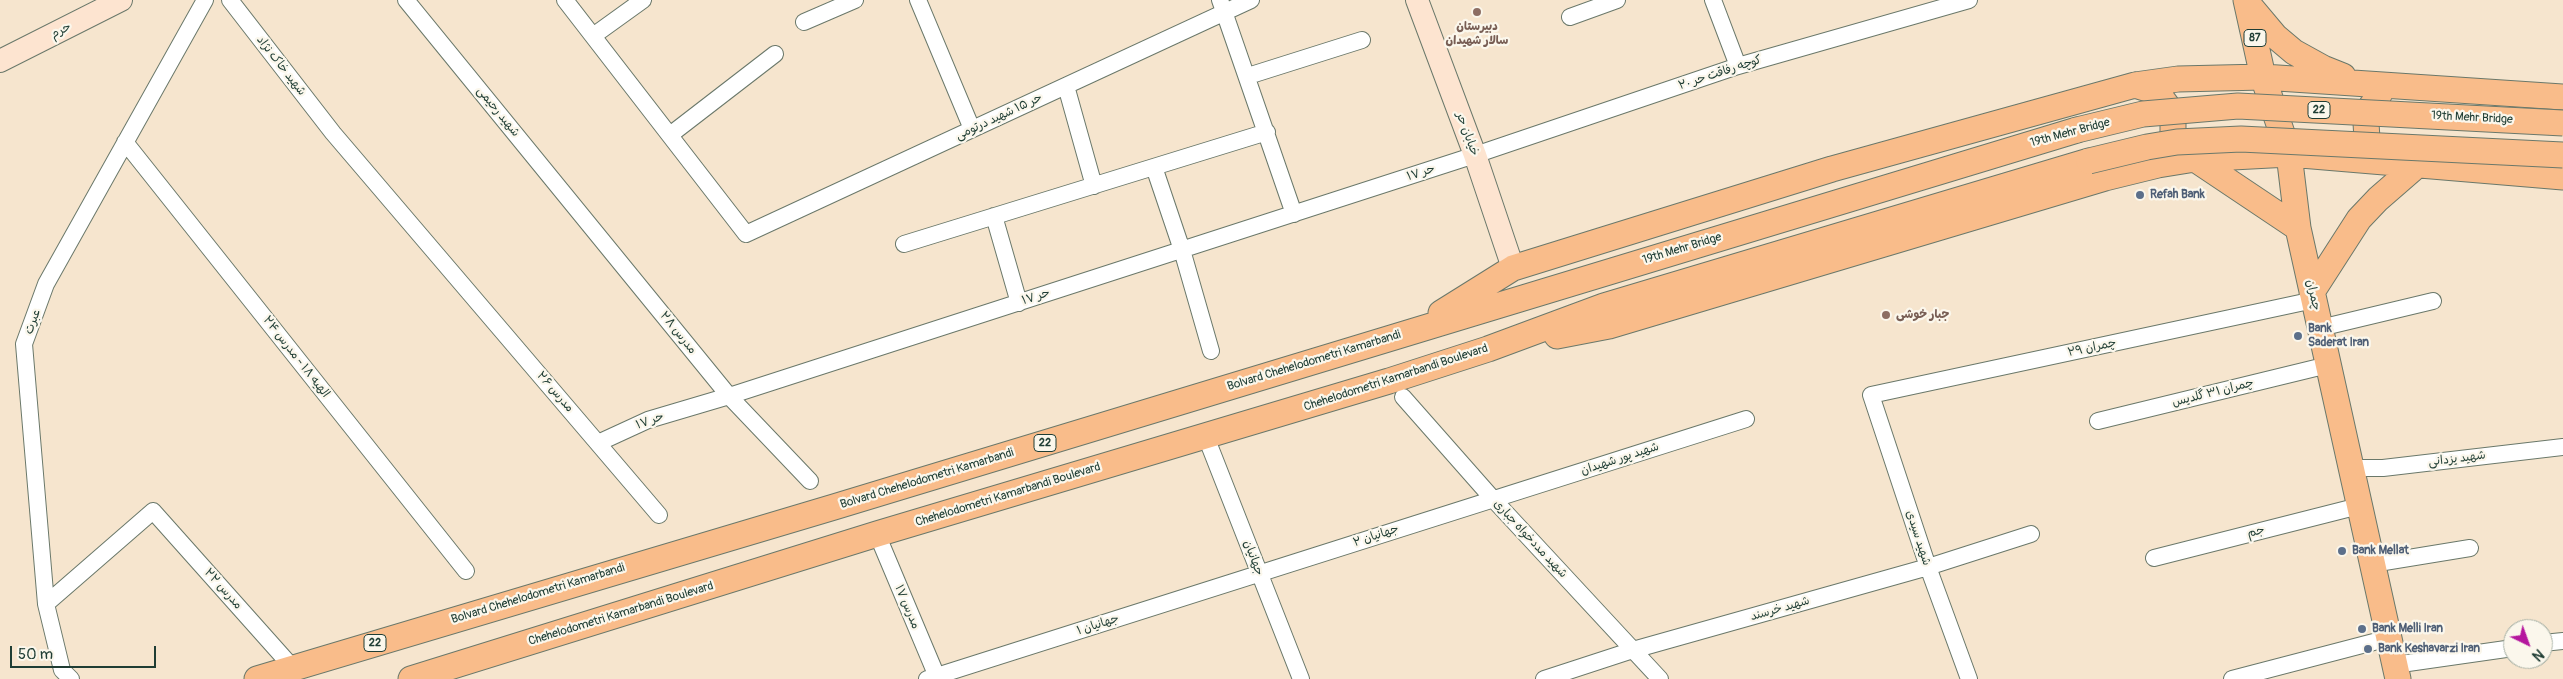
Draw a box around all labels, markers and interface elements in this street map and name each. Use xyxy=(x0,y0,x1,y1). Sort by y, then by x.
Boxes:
marker: دبیرستان سالار شهیدان xyxy=(1471,6,1483,18)
street label: حرم xyxy=(48,20,74,42)
place label: دبیرستان سالار شهیدان xyxy=(1446,20,1508,48)
road number: 87 xyxy=(2244,29,2266,46)
street label: شهید خاک نژاد xyxy=(253,33,309,99)
street label: کوچه رفاقت حر ۲۰ xyxy=(1677,53,1763,93)
street label: شهید رحیمی xyxy=(474,84,522,140)
street label: حر ۱۵ شهید درتومی xyxy=(953,91,1045,143)
road number: 22 xyxy=(2308,102,2330,118)
street label: 19th Mehr Bridge xyxy=(2431,109,2513,127)
street label: خیابان حر xyxy=(1452,110,1482,158)
street label: 19th Mehr Bridge xyxy=(2029,115,2111,151)
street label: حر ۱۷ xyxy=(1405,162,1437,184)
place label: Refah Bank xyxy=(2150,188,2205,202)
marker: Refah Bank xyxy=(2134,189,2146,201)
street label: 19th Mehr Bridge xyxy=(1641,230,1723,268)
street label: چمران xyxy=(2302,278,2324,312)
street label: حر ۱۷ xyxy=(1020,286,1052,308)
street label: عبرت xyxy=(22,307,44,337)
place label: جبار خوشی xyxy=(1896,308,1949,322)
street label: مدرس ۲۸ xyxy=(657,309,699,357)
marker: جبار خوشی xyxy=(1880,309,1892,321)
street label: الهیه ۱۸ - مدرس ۲۴ xyxy=(260,313,332,401)
place label: Bank Saderat Iran xyxy=(2308,322,2369,350)
street label: Bolvard Chehelodometri Kamarbandi xyxy=(1225,328,1403,394)
marker: Bank Saderat Iran xyxy=(2292,330,2304,342)
street label: چمران ۲۹ xyxy=(2066,336,2118,360)
street label: Chehelodometri Kamarbandi Boulevard xyxy=(1302,341,1490,415)
street label: مدرس ۲۶ xyxy=(533,369,577,415)
street label: چمران ۳۱ گلدیس xyxy=(2171,376,2255,410)
street label: حر ۱۷ xyxy=(634,409,666,433)
road number: 22 xyxy=(1034,434,1056,452)
street label: شهید پور شهیدان xyxy=(1579,440,1661,478)
street label: Bolvard Chehelodometri Kamarbandi xyxy=(838,446,1016,512)
street label: شهید یزدانی xyxy=(2428,448,2486,470)
street label: Chehelodometri Kamarbandi Boulevard xyxy=(914,460,1102,530)
street label: شهید مددخواه جباری xyxy=(1490,497,1570,581)
street label: شهید سیدی xyxy=(1902,509,1934,567)
street label: جهانیان ۲ xyxy=(1351,522,1401,550)
street label: جم xyxy=(2246,523,2266,541)
street label: جهانیان xyxy=(1240,538,1266,578)
place label: Bank Mellat xyxy=(2352,544,2409,558)
marker: Bank Mellat xyxy=(2336,545,2348,557)
street label: Bolvard Chehelodometri Kamarbandi xyxy=(449,561,627,627)
street label: مدرس ۲۲ xyxy=(201,566,245,612)
street label: Chehelodometri Kamarbandi Boulevard xyxy=(527,579,715,649)
street label: مدرس ۱۷ xyxy=(891,583,923,631)
street label: شهید خرسند xyxy=(1749,594,1811,624)
street label: جهانیان ۱ xyxy=(1075,611,1121,639)
north arrow xyxy=(2503,619,2553,669)
place label: Bank Melli Iran xyxy=(2372,622,2443,636)
marker: Bank Melli Iran xyxy=(2356,623,2368,635)
road number: 22 xyxy=(364,634,386,651)
scale bar xyxy=(12,636,159,668)
place label: Bank Keshavarzi Iran xyxy=(2378,642,2480,656)
marker: Bank Keshavarzi Iran xyxy=(2362,643,2374,655)
text: 50 m xyxy=(18,645,53,664)
text: N xyxy=(2528,645,2547,664)

